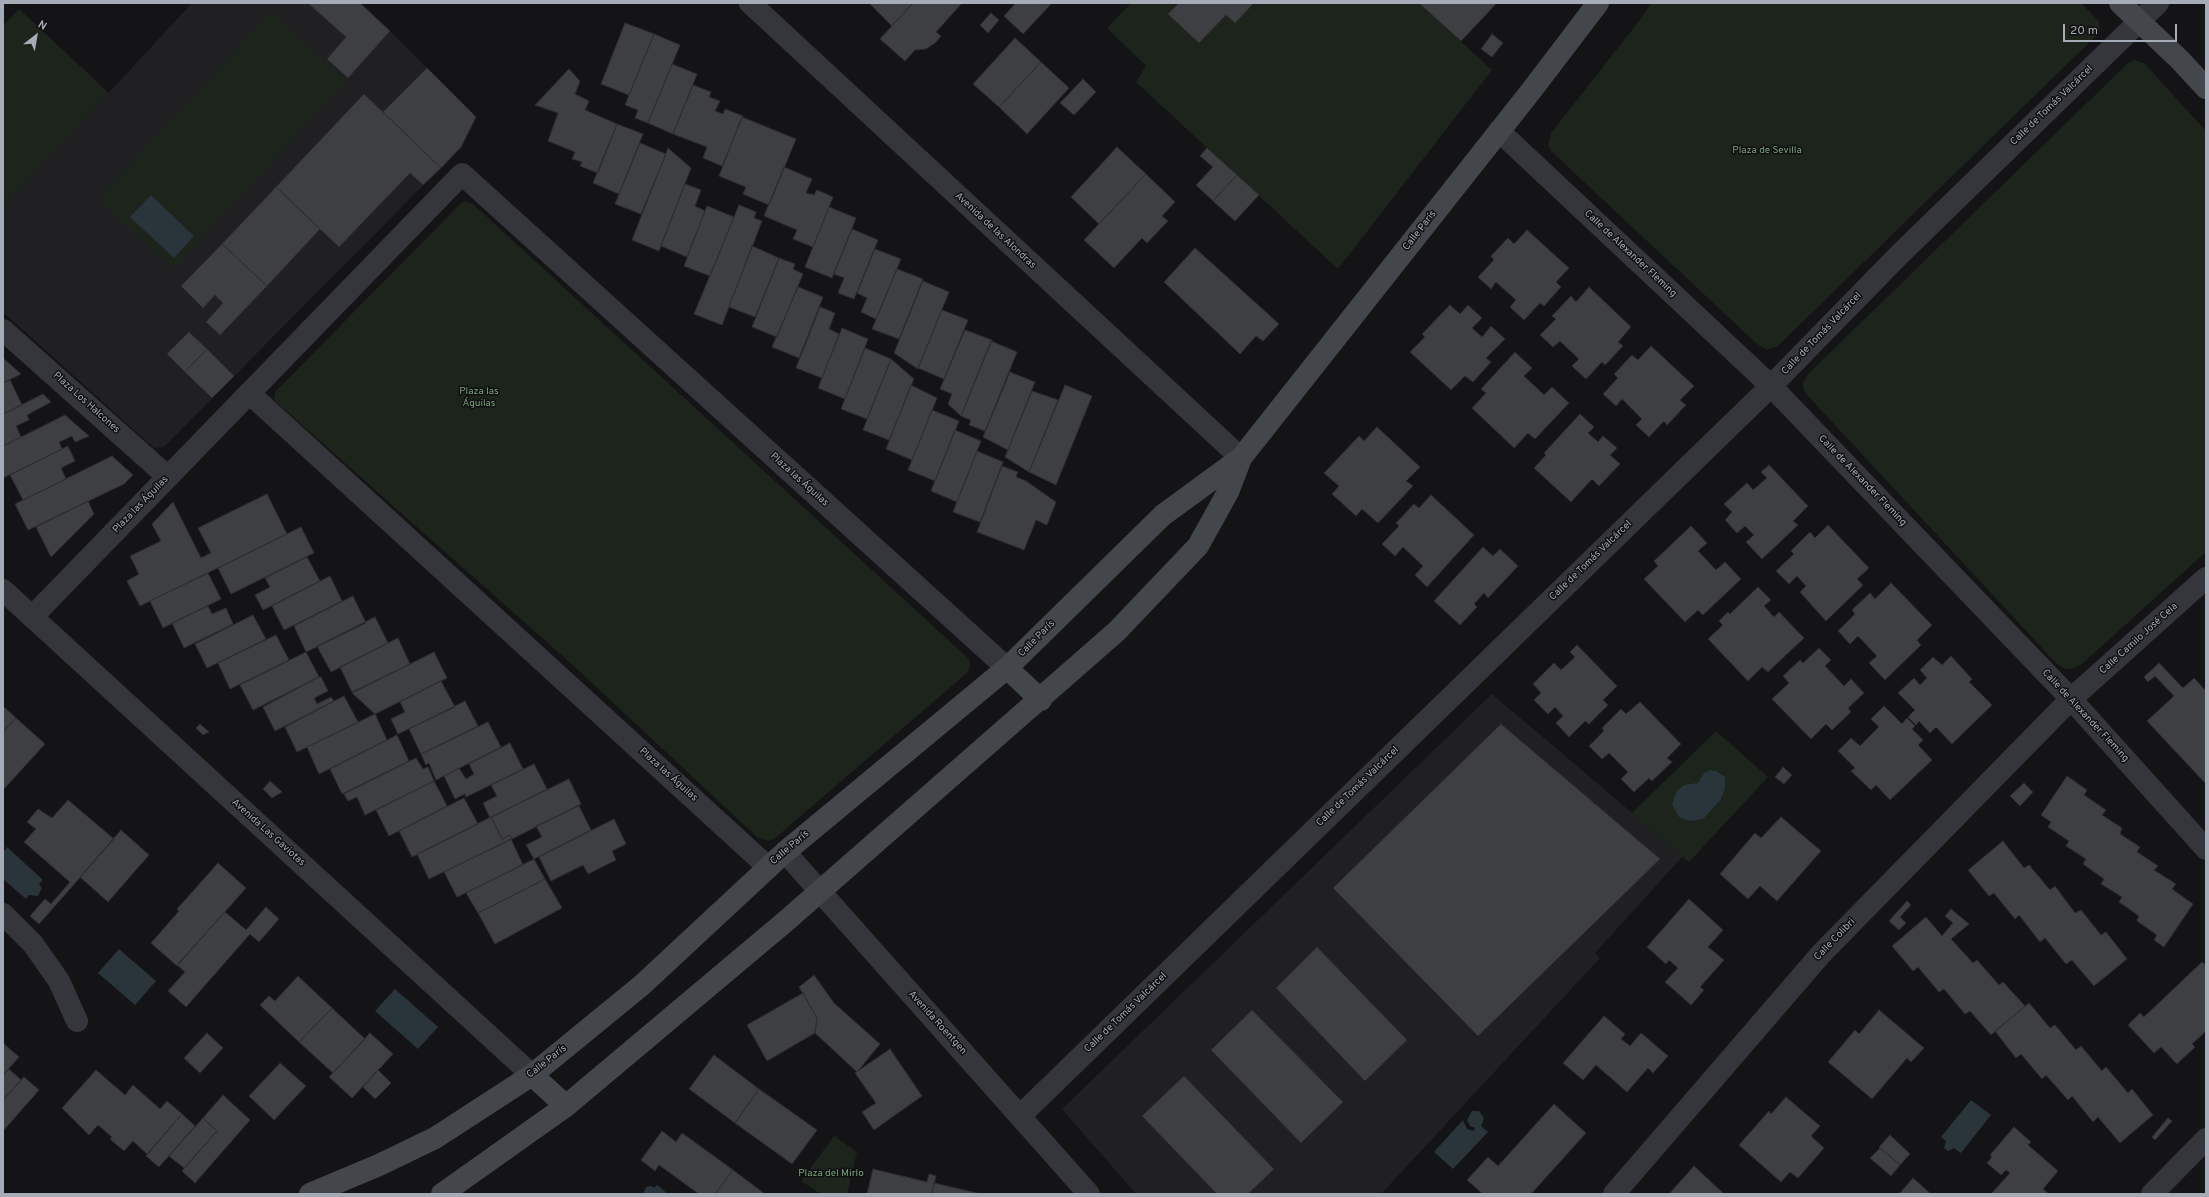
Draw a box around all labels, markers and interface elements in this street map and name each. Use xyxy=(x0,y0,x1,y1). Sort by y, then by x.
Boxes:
north arrow xyxy=(16,16,56,56)
scale bar xyxy=(2065,16,2179,42)
text: N xyxy=(35,18,49,34)
text: 20 m xyxy=(2070,23,2098,39)
street label: Calle de Tomás Valcárcel xyxy=(2008,63,2096,149)
park label: Plaza de Sevilla xyxy=(1732,145,1802,157)
street label: Avenida de las Alondras xyxy=(952,190,1038,272)
street label: Calle de Alexander Fleming xyxy=(1581,208,1679,300)
street label: Calle París xyxy=(1401,209,1439,253)
street label: Calle de Tomás Valcárcel xyxy=(1779,290,1865,378)
street label: Plaza Los Halcones xyxy=(50,370,122,436)
park label: Plaza las Águilas xyxy=(459,386,499,410)
street label: Calle de Alexander Fleming xyxy=(1815,433,1909,529)
street label: Plaza las Águilas xyxy=(767,451,831,509)
street label: Plaza las Águilas xyxy=(111,474,171,536)
street label: Calle de Tomás Valcárcel xyxy=(1547,518,1635,604)
street label: Calle Camilo José Cela xyxy=(2097,601,2181,677)
street label: Calle París xyxy=(1016,618,1058,660)
street label: Calle de Alexander Fleming xyxy=(2039,667,2131,765)
street label: Calle de Tomás Valcárcel xyxy=(1314,744,1402,830)
street label: Plaza las Águilas xyxy=(636,746,700,804)
street label: Avenida Las Gaviotas xyxy=(229,797,307,869)
street label: Calle París xyxy=(768,828,812,868)
street label: Calle Colibri xyxy=(1812,916,1858,964)
street label: Calle de Tomás Valcárcel xyxy=(1082,970,1170,1056)
street label: Avenida Roentgen xyxy=(905,989,969,1057)
street label: Calle París xyxy=(525,1043,569,1081)
park label: Plaza del Mirlo xyxy=(798,1168,864,1180)

